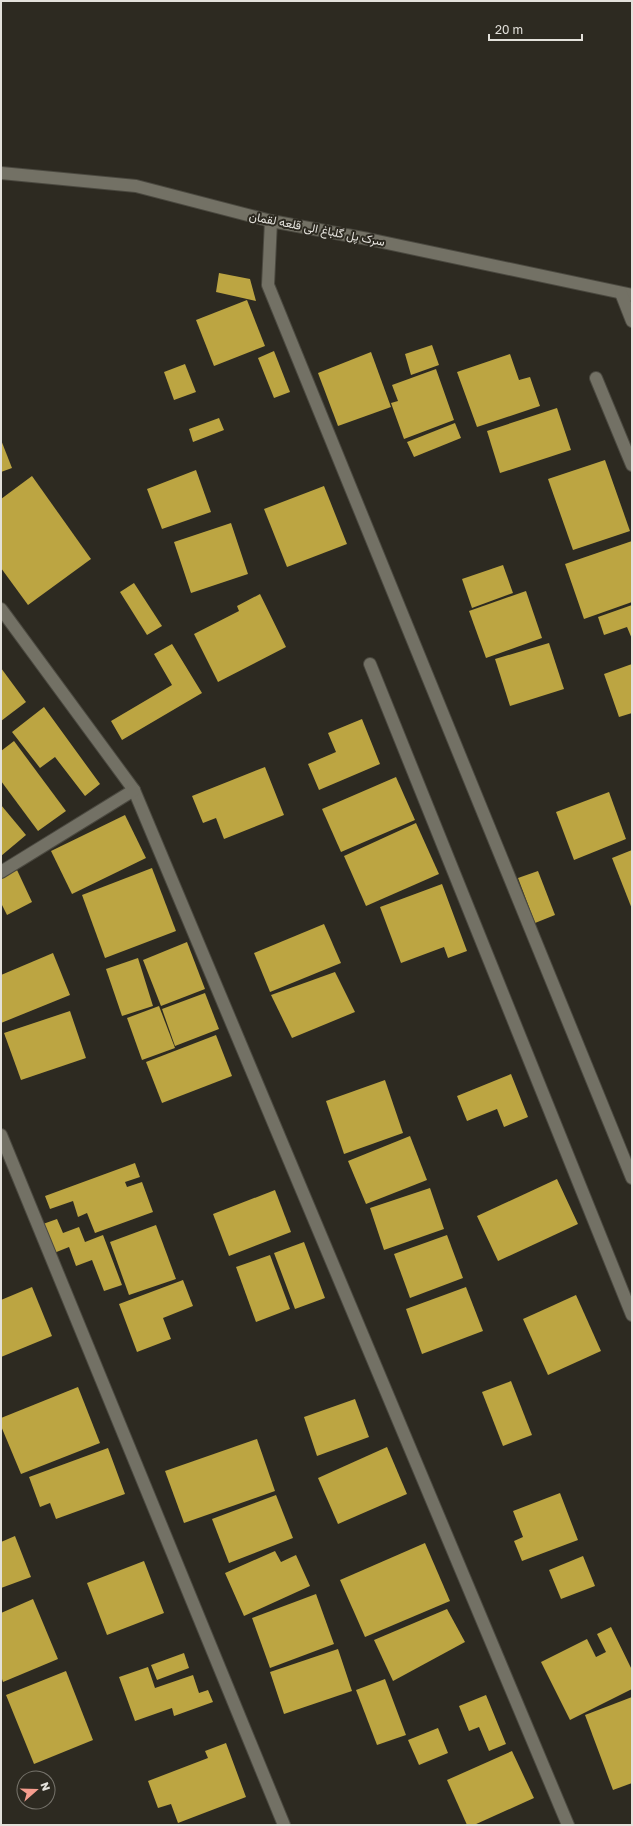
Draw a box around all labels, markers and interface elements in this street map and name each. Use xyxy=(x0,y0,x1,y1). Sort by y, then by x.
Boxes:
scale bar xyxy=(489,16,582,42)
text: 20 m xyxy=(495,22,523,37)
street label: سرک پل گلباغ الی قلعه لقمان xyxy=(248,208,386,251)
north arrow xyxy=(16,1770,56,1810)
text: N xyxy=(38,1780,53,1793)

